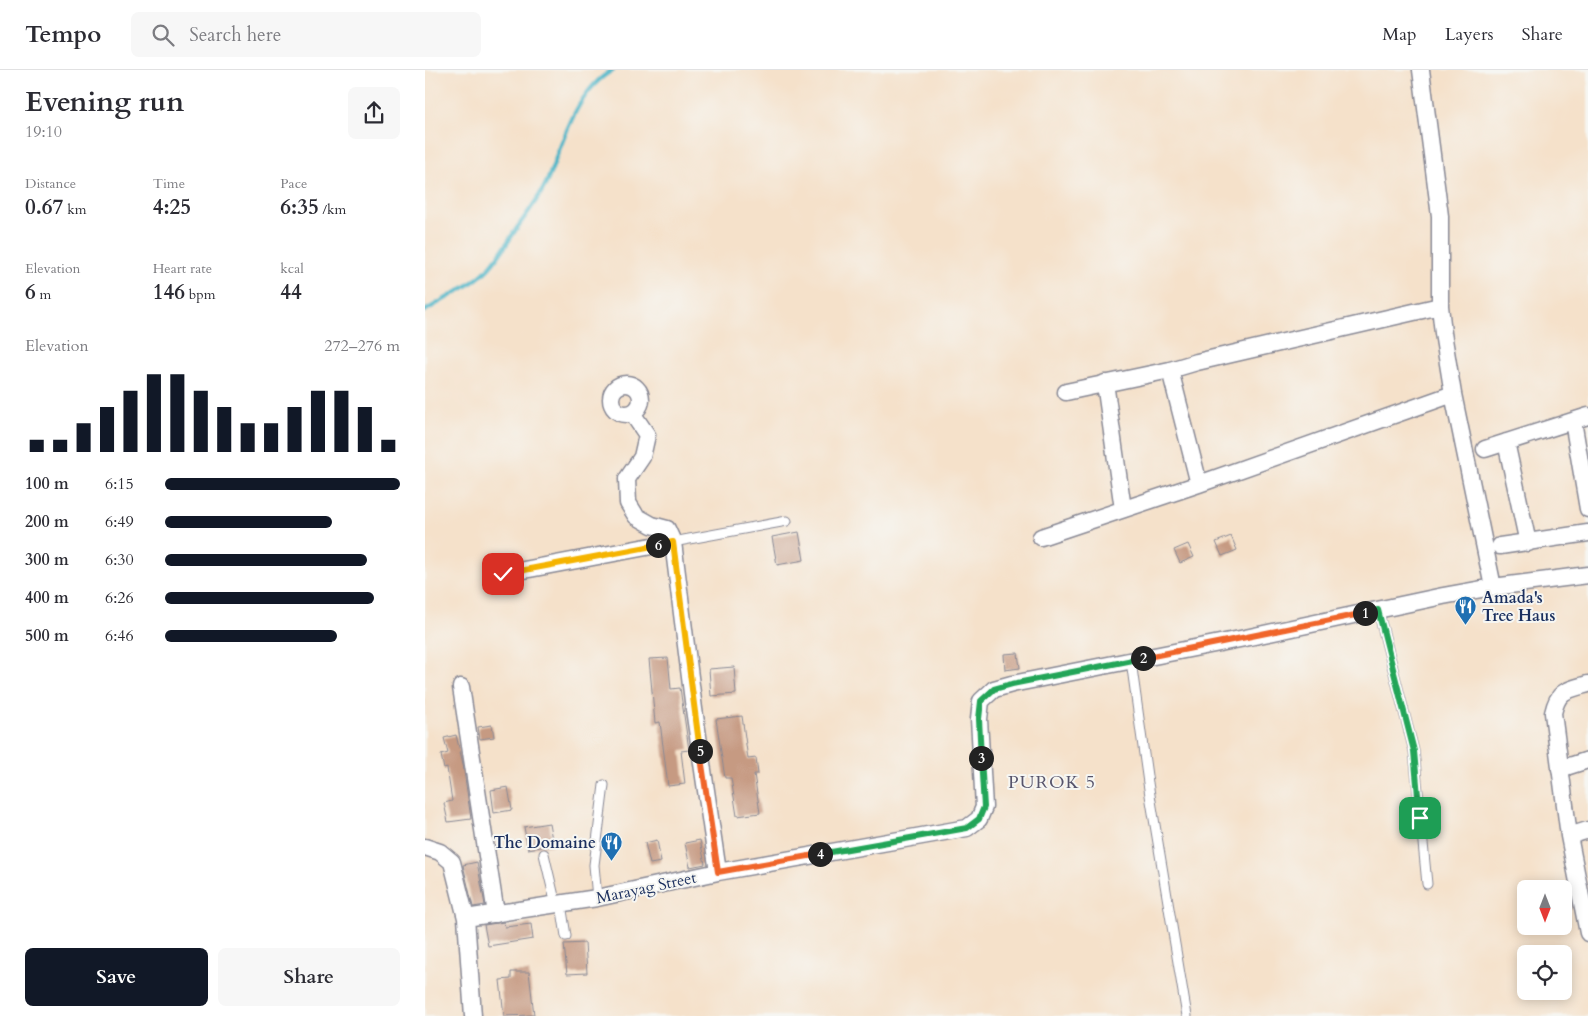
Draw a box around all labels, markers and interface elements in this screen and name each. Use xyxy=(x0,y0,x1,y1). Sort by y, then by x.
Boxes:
search box xyxy=(131,12,481,57)
text: Tempo xyxy=(25,18,101,51)
icon: search xyxy=(149,21,177,49)
text: Search here xyxy=(189,22,281,48)
text: Map xyxy=(1382,22,1417,47)
text: Layers xyxy=(1445,22,1494,47)
text: Share xyxy=(1522,22,1563,47)
text: Evening run xyxy=(25,83,184,121)
button: share xyxy=(348,87,400,139)
text: 19:10 xyxy=(25,121,62,143)
text: Distance xyxy=(25,174,76,193)
text: Time xyxy=(153,174,185,193)
text: Pace xyxy=(280,174,307,193)
text: 0.67 xyxy=(25,193,63,222)
text: 4:25 xyxy=(153,193,191,222)
text: 6:35 xyxy=(280,193,319,222)
text: km xyxy=(63,200,86,219)
text: /km xyxy=(319,200,346,219)
text: Elevation xyxy=(25,259,81,278)
text: Heart rate xyxy=(153,259,212,278)
text: kcal xyxy=(280,259,304,278)
text: 6 xyxy=(25,278,36,307)
text: 146 xyxy=(153,278,185,307)
text: 44 xyxy=(280,278,302,307)
text: m xyxy=(36,285,51,304)
text: bpm xyxy=(185,285,216,304)
text: Elevation xyxy=(25,335,89,357)
text: 272–276 m xyxy=(324,335,400,357)
text: 100 m xyxy=(25,473,69,495)
text: 6:15 xyxy=(105,473,134,495)
text: 200 m xyxy=(25,511,69,533)
text: 6:49 xyxy=(105,511,134,533)
pin: 6 xyxy=(645,532,671,558)
text: 6 xyxy=(655,536,662,555)
text: 300 m xyxy=(25,549,69,571)
text: 6:30 xyxy=(105,549,134,571)
pin xyxy=(482,553,524,595)
icon: check xyxy=(489,560,517,588)
text: 400 m xyxy=(25,587,69,609)
text: 6:26 xyxy=(105,587,134,609)
place label: Amada's Tree Haus xyxy=(1482,587,1555,627)
restaurant icon: Amada's Tree Haus xyxy=(1454,594,1478,625)
pin: 1 xyxy=(1353,600,1377,626)
text: 1 xyxy=(1362,604,1369,623)
text: 500 m xyxy=(25,625,69,647)
text: 6:46 xyxy=(105,625,134,647)
pin: 2 xyxy=(1131,646,1155,670)
text: 2 xyxy=(1140,649,1147,668)
pin: 5 xyxy=(687,738,713,764)
text: 5 xyxy=(697,742,704,761)
pin: 3 xyxy=(969,746,993,770)
text: 3 xyxy=(978,749,985,768)
district label: PUROK 5 xyxy=(1008,770,1096,795)
pin xyxy=(1399,797,1441,839)
icon: arrive xyxy=(1406,804,1434,832)
restaurant icon: The Domaine xyxy=(600,830,624,861)
place label: The Domaine xyxy=(493,832,596,854)
pin: 4 xyxy=(807,842,833,866)
text: 4 xyxy=(817,845,824,864)
street label: Marayag Street xyxy=(594,867,698,909)
north arrow xyxy=(1517,880,1573,935)
map controls xyxy=(1517,880,1572,1000)
button: locate xyxy=(1517,945,1572,1000)
button: Save xyxy=(25,948,208,1006)
button: Share xyxy=(218,948,400,1006)

